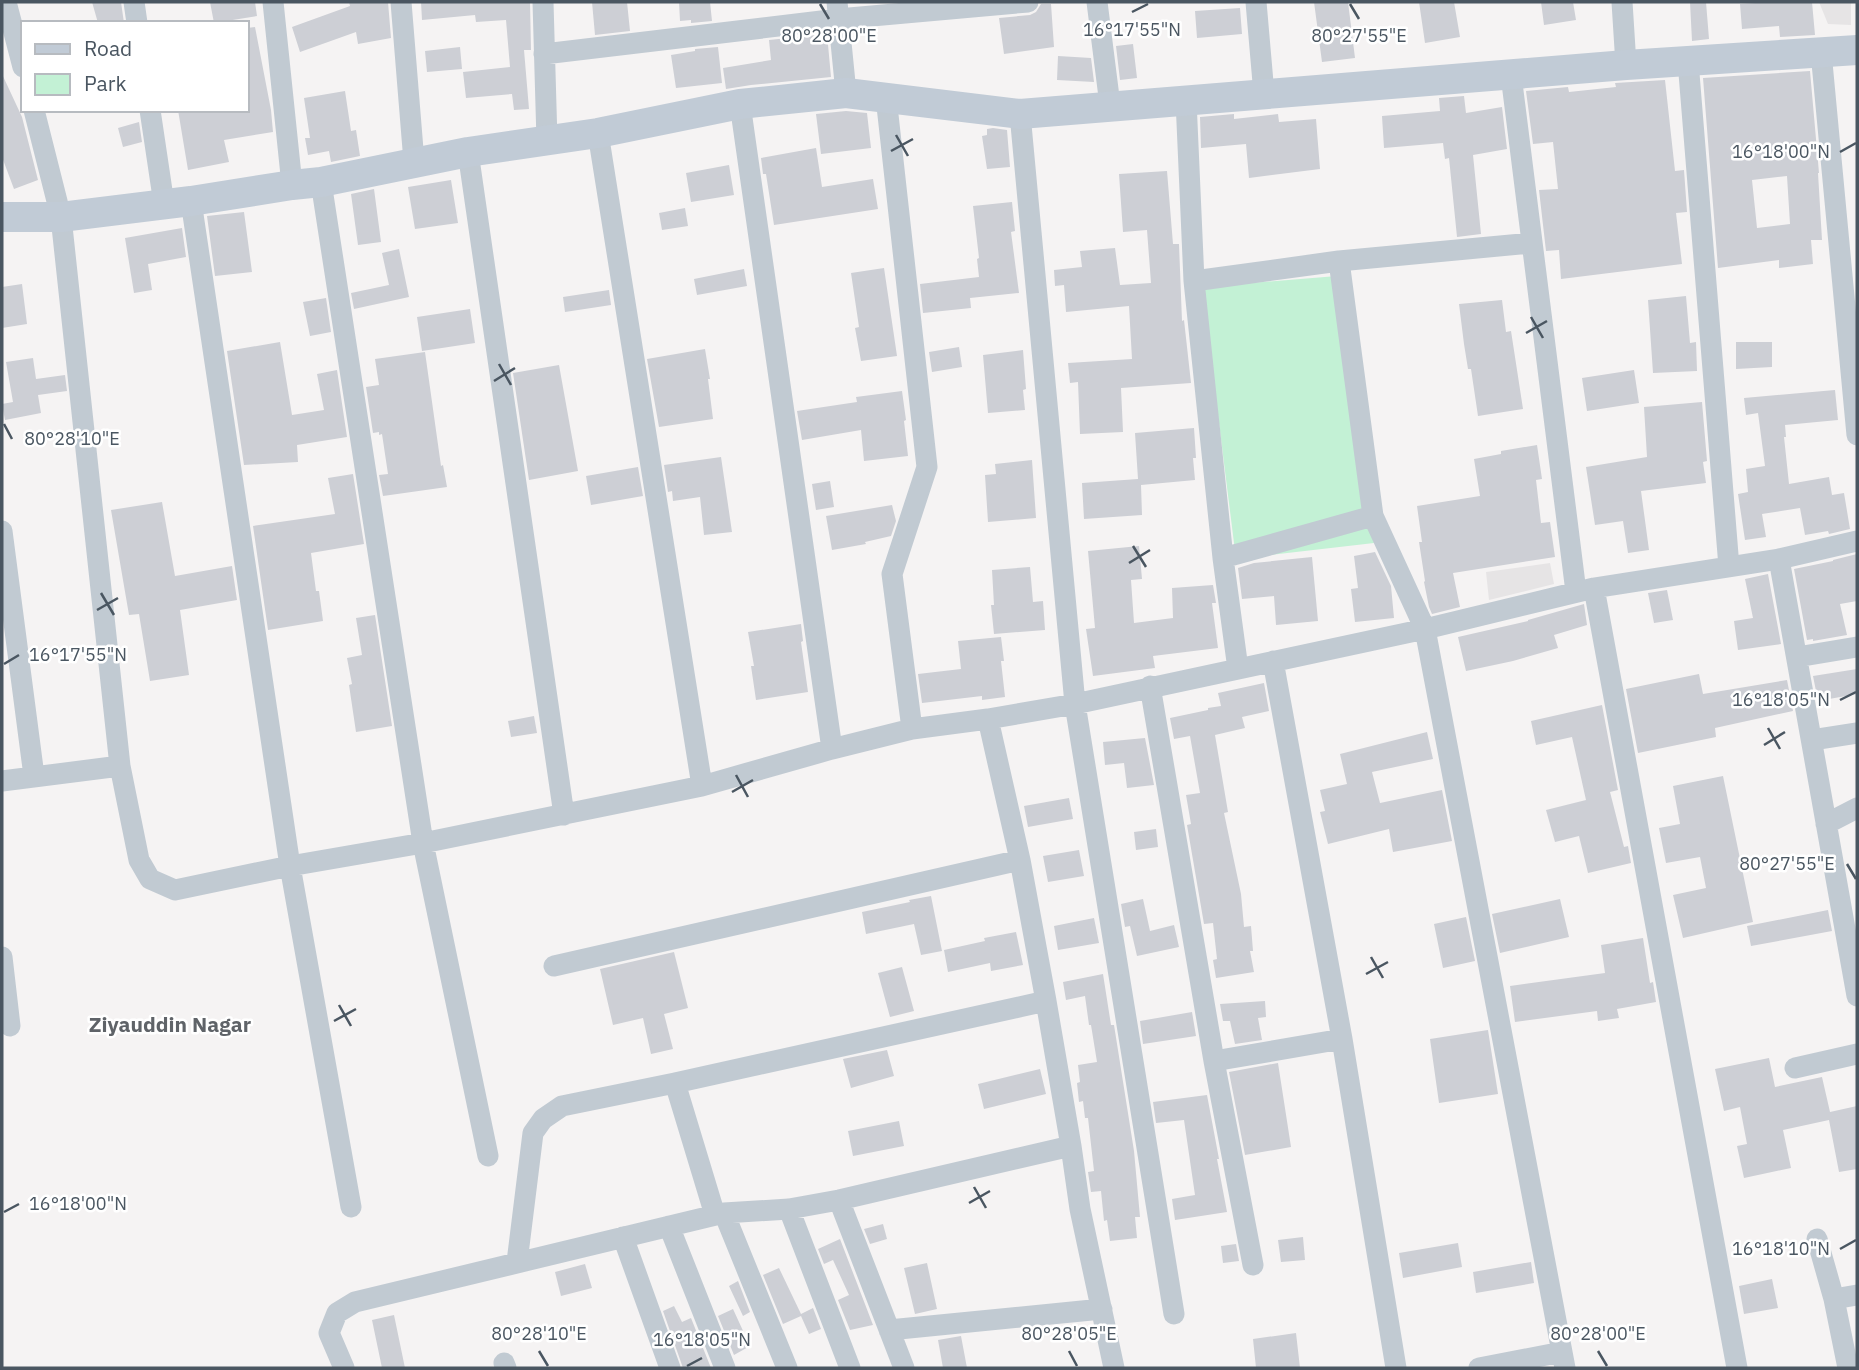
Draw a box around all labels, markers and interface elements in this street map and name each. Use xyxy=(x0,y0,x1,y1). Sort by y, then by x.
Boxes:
text: 16°17'55"N xyxy=(1083,18,1181,41)
legend xyxy=(21,21,248,112)
text: 80°28'00"E xyxy=(781,24,877,47)
text: 80°27'55"E xyxy=(1311,24,1407,47)
text: Road xyxy=(84,34,132,62)
text: Park xyxy=(84,69,127,97)
text: 16°18'00"N xyxy=(1732,140,1830,163)
text: 80°28'10"E xyxy=(24,427,120,450)
text: 16°17'55"N xyxy=(29,643,127,666)
text: 16°18'05"N xyxy=(1732,688,1830,711)
text: 80°27'55"E xyxy=(1739,852,1835,875)
district label: Ziyauddin Nagar xyxy=(89,1010,252,1038)
text: 16°18'00"N xyxy=(29,1192,127,1215)
text: 16°18'10"N xyxy=(1732,1237,1830,1260)
text: 80°28'10"E xyxy=(491,1322,587,1345)
text: 80°28'05"E xyxy=(1021,1322,1117,1345)
text: 80°28'00"E xyxy=(1550,1322,1646,1345)
text: 16°18'05"N xyxy=(653,1328,751,1351)

